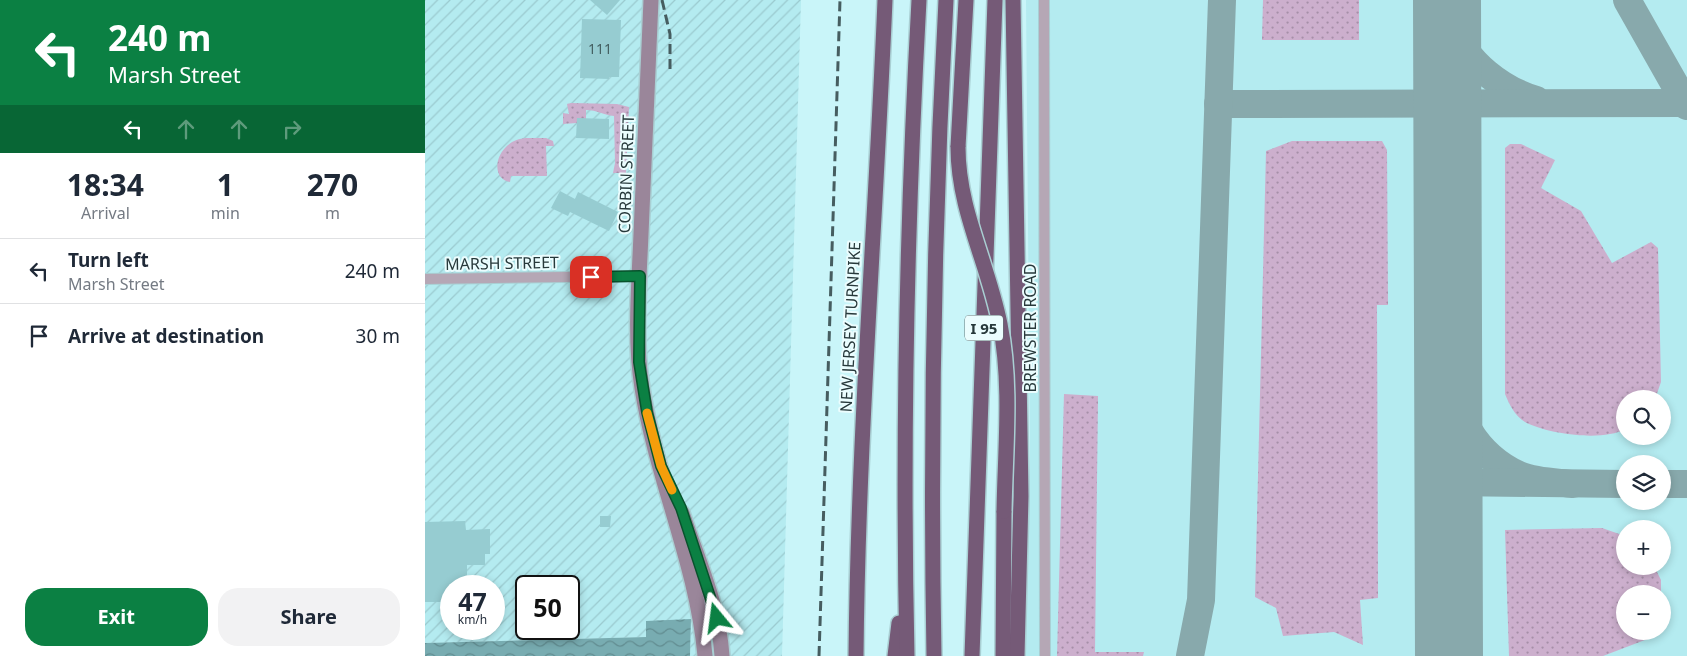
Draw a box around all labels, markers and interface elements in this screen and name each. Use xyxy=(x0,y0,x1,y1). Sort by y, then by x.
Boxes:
text: 240 m xyxy=(108,14,211,61)
icon: left xyxy=(25,20,90,85)
house number: 111 xyxy=(588,39,612,58)
text: Marsh Street xyxy=(108,59,241,89)
street label: CORBIN STREET xyxy=(613,114,639,234)
icon: left xyxy=(119,115,147,143)
icon: ahead xyxy=(172,115,200,143)
icon: ahead xyxy=(225,115,253,143)
icon: right xyxy=(278,115,306,143)
text: 18:34 xyxy=(67,164,144,205)
text: 1 xyxy=(217,164,234,205)
text: 270 xyxy=(307,164,358,205)
text: Arrival xyxy=(81,202,130,224)
text: min xyxy=(211,202,240,224)
text: m xyxy=(325,202,340,224)
street label: NEW JERSEY TURNPIKE xyxy=(835,241,865,413)
text: Turn left xyxy=(68,247,149,273)
street label: MARSH STREET xyxy=(445,251,559,275)
pin xyxy=(570,256,612,298)
icon: left xyxy=(25,257,53,285)
text: 240 m xyxy=(345,258,400,284)
icon: arrive xyxy=(577,263,605,291)
street label: BREWSTER ROAD xyxy=(1019,264,1041,392)
text: Marsh Street xyxy=(68,273,164,295)
road number: I 95 xyxy=(965,316,1003,340)
icon: arrive xyxy=(25,322,53,350)
text: Arrive at destination xyxy=(68,323,264,349)
text: 30 m xyxy=(356,323,400,349)
map controls xyxy=(1616,390,1671,640)
button: search xyxy=(1616,390,1671,445)
button: layers xyxy=(1616,455,1671,510)
button: + xyxy=(1616,520,1671,575)
speed limit sign: 50 xyxy=(515,575,580,640)
text: 47 xyxy=(458,584,487,618)
button: − xyxy=(1616,585,1671,640)
button: Exit xyxy=(25,588,208,646)
button: Share xyxy=(218,588,400,646)
position arrow xyxy=(690,591,742,643)
text: km/h xyxy=(458,611,487,628)

